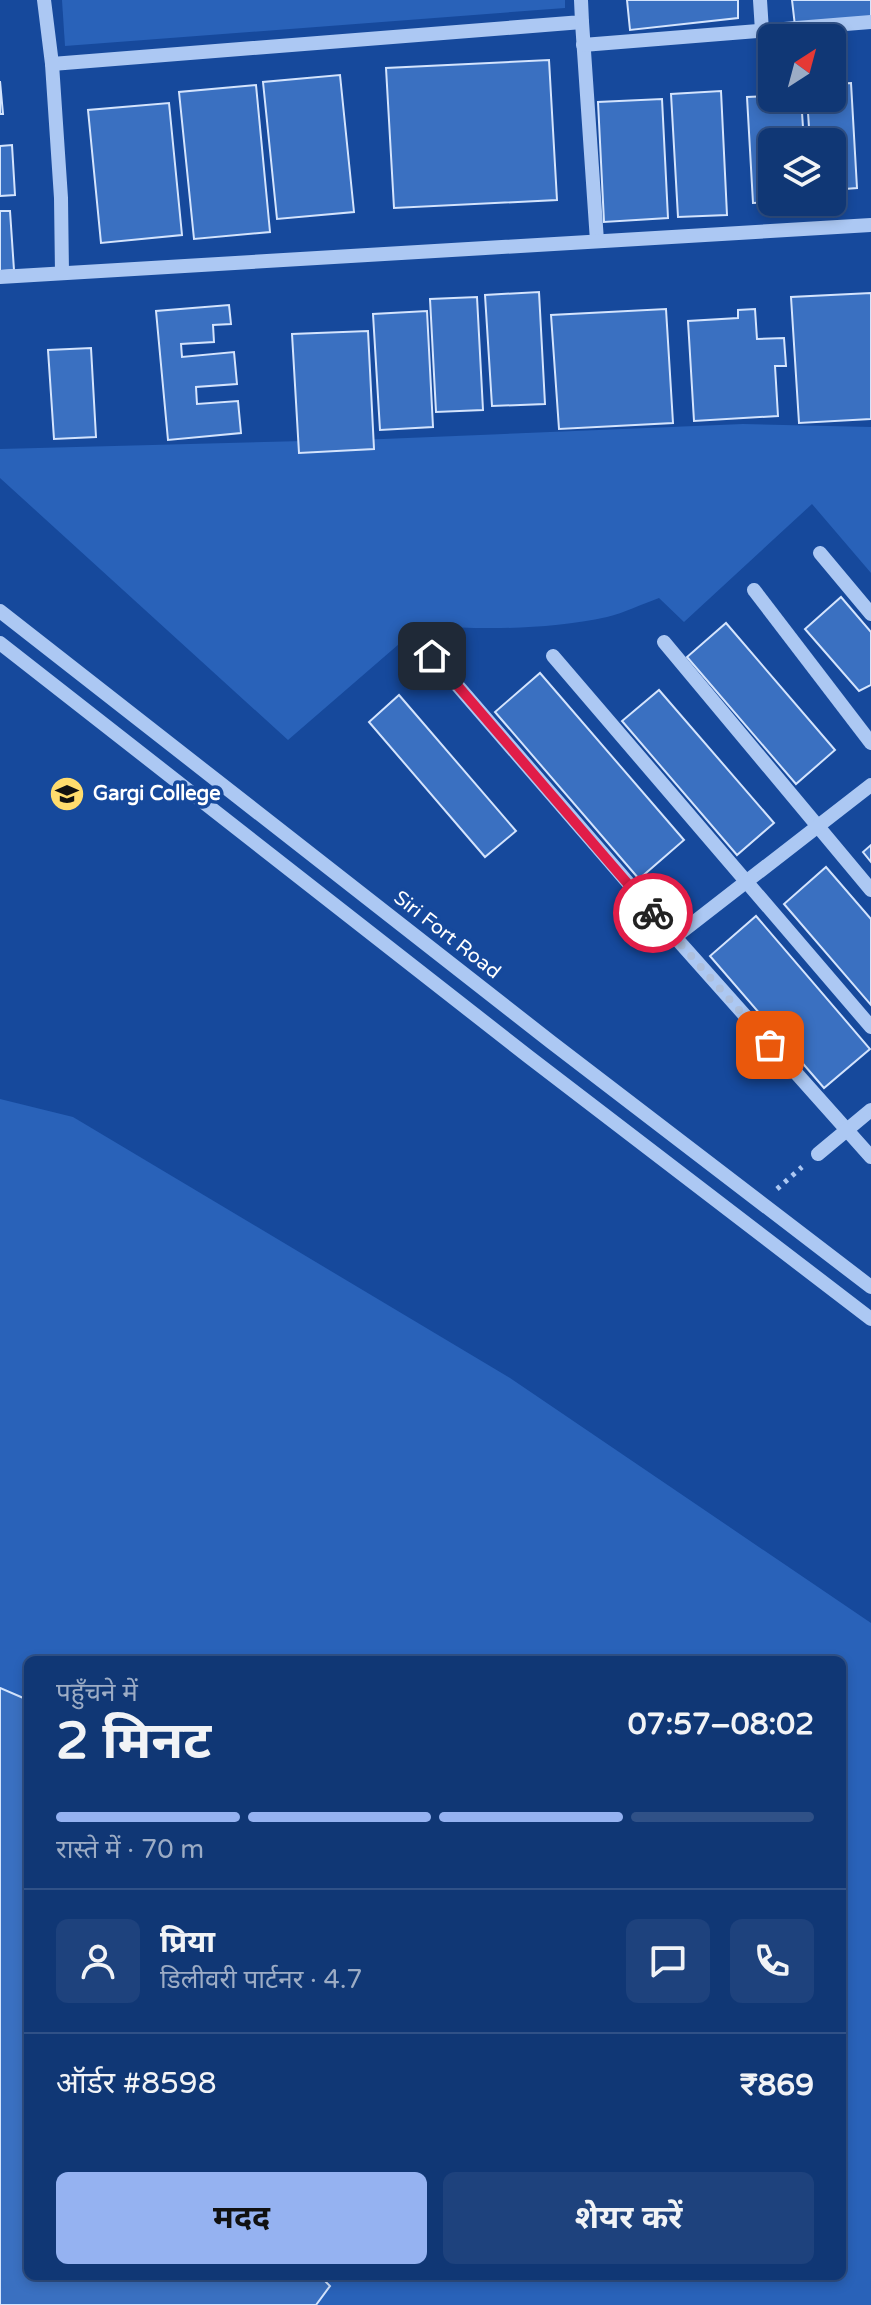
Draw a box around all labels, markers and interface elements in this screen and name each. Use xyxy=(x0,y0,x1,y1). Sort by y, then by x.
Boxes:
north arrow xyxy=(758,24,846,112)
map controls xyxy=(758,24,846,216)
button: layers xyxy=(758,128,846,216)
pin xyxy=(398,622,466,690)
icon: home xyxy=(410,634,454,678)
school or university icon: Gargi College xyxy=(48,775,86,813)
place label: Gargi College xyxy=(93,782,221,806)
courier xyxy=(613,873,693,953)
street label: Siri Fort Road xyxy=(389,886,505,984)
icon: bike xyxy=(631,891,675,935)
pin xyxy=(736,1011,804,1079)
icon: bag xyxy=(748,1023,792,1067)
text: पहुँचने में xyxy=(56,1677,138,1708)
text: 07:57–08:02 xyxy=(628,1706,814,1743)
text: 2 मिनट xyxy=(56,1710,211,1773)
text: रास्ते में · 70 m xyxy=(56,1834,204,1865)
button: person xyxy=(56,1919,140,2003)
button: chat xyxy=(626,1919,710,2003)
button: phone xyxy=(730,1919,814,2003)
text: प्रिया xyxy=(160,1924,215,1961)
text: डिलीवरी पार्टनर · 4.7 xyxy=(160,1964,363,1995)
text: ऑर्डर #8598 xyxy=(56,2065,217,2102)
text: ₹869 xyxy=(740,2067,814,2104)
button: मदद xyxy=(56,2172,427,2264)
button: शेयर करें xyxy=(443,2172,814,2264)

